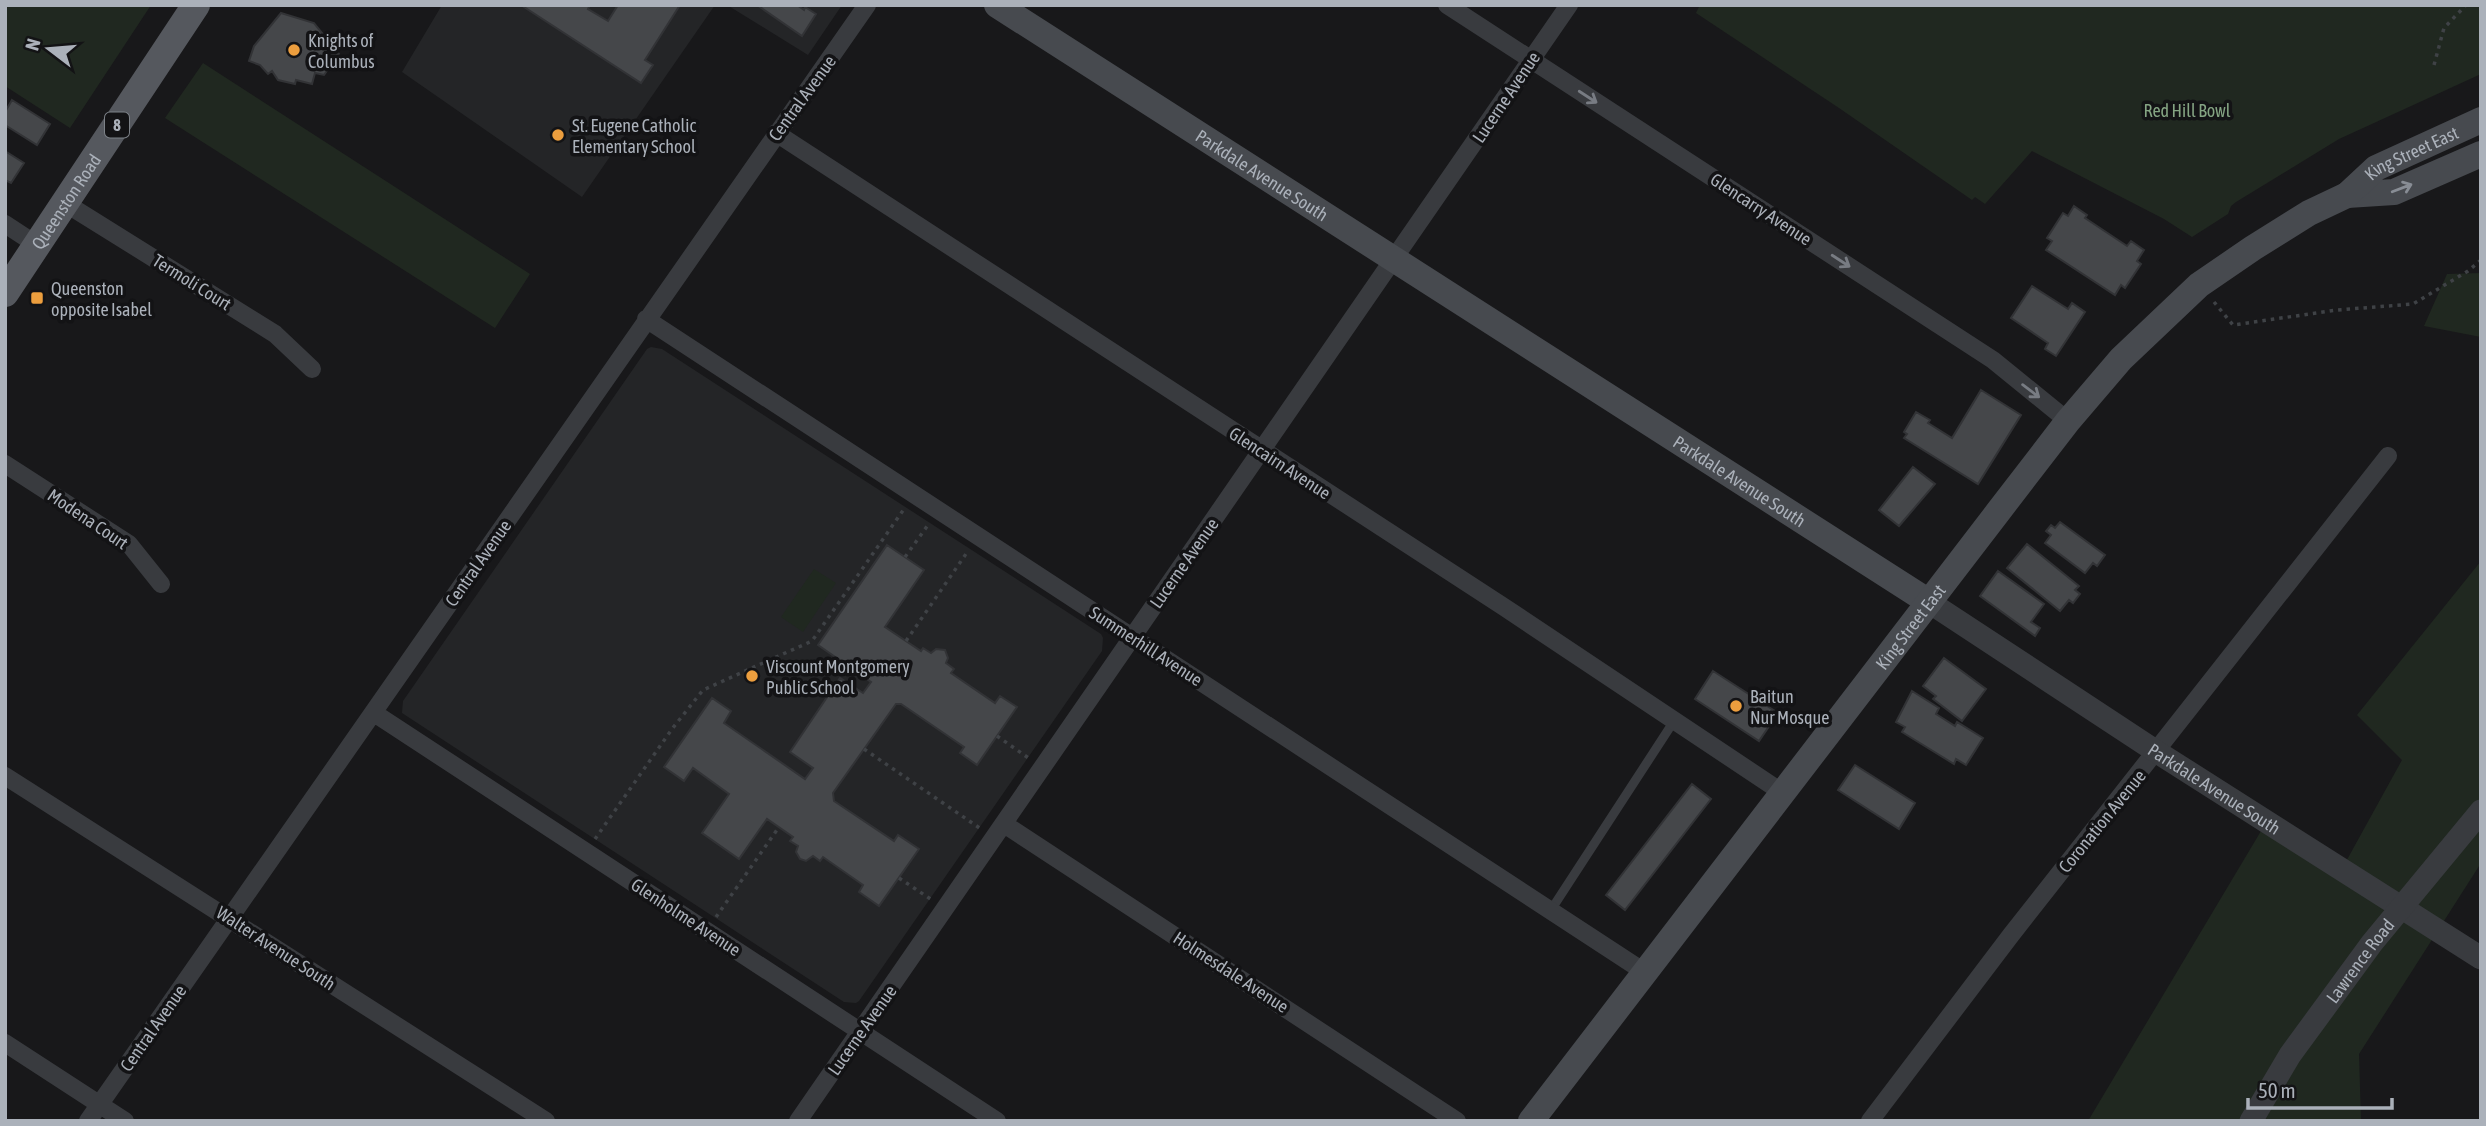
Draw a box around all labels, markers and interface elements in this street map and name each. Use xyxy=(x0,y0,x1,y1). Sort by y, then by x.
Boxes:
north arrow xyxy=(14,14,84,84)
place label: Knights of Columbus xyxy=(308,30,375,72)
text: N xyxy=(21,36,45,53)
marker: Knights of Columbus xyxy=(286,42,302,58)
street label: Lucerne Avenue xyxy=(1468,48,1544,146)
street label: Central Avenue xyxy=(764,51,840,145)
one-way arrow xyxy=(1578,91,1598,105)
park label: Red Hill Bowl xyxy=(2143,100,2231,121)
road number: 8 xyxy=(105,113,129,138)
place label: St. Eugene Catholic Elementary School xyxy=(572,115,696,157)
street label: King Street East xyxy=(2360,121,2462,184)
street label: Parkdale Avenue South xyxy=(1192,125,1332,225)
marker: St. Eugene Catholic Elementary School xyxy=(550,127,566,143)
street label: Queenston Road xyxy=(27,150,105,253)
street label: Glencarry Avenue xyxy=(1706,168,1816,250)
one-way arrow xyxy=(2391,180,2413,193)
street label: Termoli Court xyxy=(149,250,235,314)
one-way arrow xyxy=(1831,254,1850,268)
place label: Queenston opposite Isabel xyxy=(51,278,152,320)
marker: Queenston opposite Isabel xyxy=(29,290,45,306)
one-way arrow xyxy=(2021,383,2040,398)
street label: Glencairn Avenue xyxy=(1225,422,1335,504)
street label: Parkdale Avenue South xyxy=(1670,431,1810,531)
street label: Modena Court xyxy=(44,484,132,554)
street label: Lucerne Avenue xyxy=(1145,514,1223,612)
street label: Central Avenue xyxy=(441,516,515,610)
street label: King Street East xyxy=(1871,580,1949,673)
street label: Summerhill Avenue xyxy=(1086,602,1206,690)
place label: Viscount Montgomery Public School xyxy=(766,656,910,698)
marker: Viscount Montgomery Public School xyxy=(744,668,760,684)
place label: Baitun Nur Mosque xyxy=(1750,686,1829,728)
marker: Baitun Nur Mosque xyxy=(1728,698,1744,714)
street label: Parkdale Avenue South xyxy=(2144,739,2285,838)
street label: Coronation Avenue xyxy=(2054,765,2150,877)
street label: Glenholme Avenue xyxy=(627,874,745,960)
street label: Walter Avenue South xyxy=(213,902,339,994)
street label: Lawrence Road xyxy=(2321,914,2398,1007)
street label: Holmesdale Avenue xyxy=(1169,927,1293,1017)
street label: Central Avenue xyxy=(116,981,190,1075)
street label: Lucerne Avenue xyxy=(823,981,901,1079)
scale bar xyxy=(2248,1066,2392,1110)
text: 50 m xyxy=(2258,1078,2296,1102)

